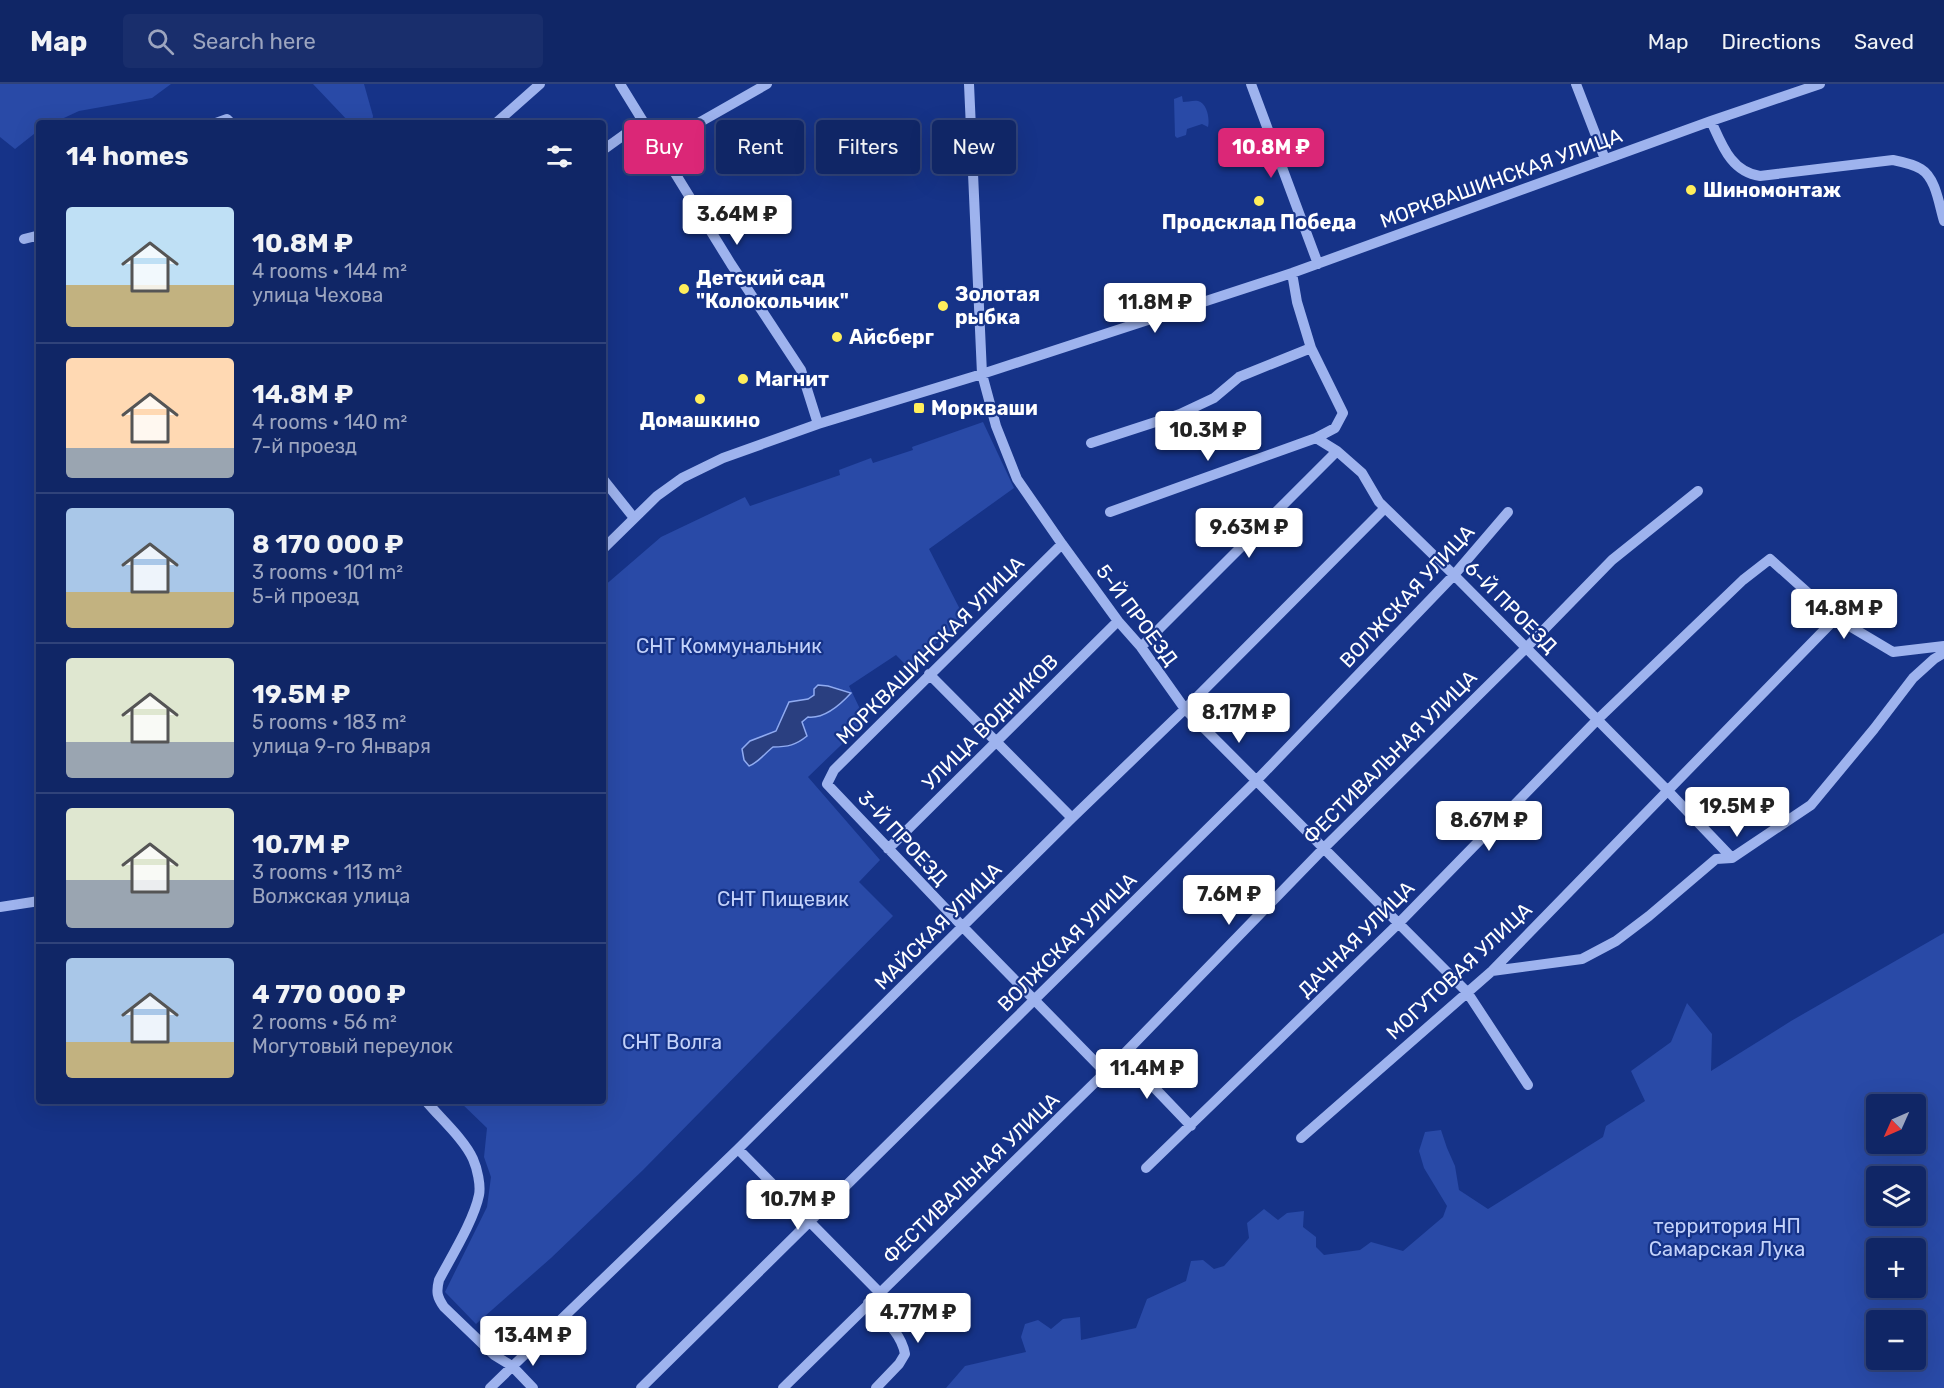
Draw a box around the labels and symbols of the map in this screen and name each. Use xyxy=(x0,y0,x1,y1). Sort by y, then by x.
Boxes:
street label: МОРКВАШИНСКАЯ УЛИЦА xyxy=(1377,123,1625,233)
pin: 10.8M ₽ xyxy=(1216,128,1326,179)
place label: Шиномонтаж xyxy=(1703,178,1841,202)
marker: Шиномонтаж xyxy=(1684,183,1698,197)
marker: Продсклад Победа xyxy=(1252,194,1266,208)
pin: 3.64M ₽ xyxy=(682,195,792,246)
place label: Продсклад Победа xyxy=(1162,210,1356,234)
place label: Детский сад "Колокольчик" xyxy=(696,266,849,313)
marker: Детский сад "Колокольчик" xyxy=(677,282,691,296)
place label: Золотая рыбка xyxy=(955,282,1040,329)
pin: 11.8M ₽ xyxy=(1100,283,1210,334)
marker: Золотая рыбка xyxy=(936,299,950,313)
place label: Айсберг xyxy=(849,325,934,349)
marker: Айсберг xyxy=(830,330,844,344)
place label: Магнит xyxy=(755,367,829,391)
marker: Магнит xyxy=(736,372,750,386)
marker: Домашкино xyxy=(693,392,707,406)
place label: Моркваши xyxy=(931,396,1038,420)
marker: Моркваши xyxy=(912,401,926,415)
place label: Домашкино xyxy=(640,408,760,432)
pin: 10.3M ₽ xyxy=(1153,411,1263,462)
pin: 9.63M ₽ xyxy=(1194,508,1304,559)
street label: ВОЛЖСКАЯ УЛИЦА xyxy=(1335,520,1479,672)
street label: МОРКВАШИНСКАЯ УЛИЦА xyxy=(831,551,1029,749)
street label: 6-Й ПРОЕЗД xyxy=(1460,556,1562,658)
street label: 5-Й ПРОЕЗД xyxy=(1091,560,1183,670)
pin: 14.8M ₽ xyxy=(1789,589,1899,640)
park label: СНТ Коммунальник xyxy=(636,634,822,658)
street label: УЛИЦА ВОДНИКОВ xyxy=(917,649,1063,795)
street label: ФЕСТИВАЛЬНАЯ УЛИЦА xyxy=(1298,665,1482,849)
pin: 8.17M ₽ xyxy=(1184,693,1294,744)
street label: 3-Й ПРОЕЗД xyxy=(853,786,953,890)
pin: 19.5M ₽ xyxy=(1682,787,1792,838)
pin: 8.67M ₽ xyxy=(1434,801,1544,852)
street label: МАЙСКАЯ УЛИЦА xyxy=(869,857,1007,995)
street label: ВОЛЖСКАЯ УЛИЦА xyxy=(993,868,1141,1016)
pin: 7.6M ₽ xyxy=(1180,875,1278,926)
street label: ДАЧНАЯ УЛИЦА xyxy=(1293,876,1419,1002)
park label: СНТ Пищевик xyxy=(717,887,849,911)
street label: МОГУТОВАЯ УЛИЦА xyxy=(1381,897,1537,1045)
park label: СНТ Волга xyxy=(622,1030,722,1054)
pin: 11.4M ₽ xyxy=(1092,1049,1202,1100)
street label: ФЕСТИВАЛЬНАЯ УЛИЦА xyxy=(878,1087,1064,1269)
north arrow xyxy=(1866,1094,1926,1154)
pin: 10.7M ₽ xyxy=(743,1180,853,1231)
park label: территория НП Самарская Лука xyxy=(1649,1214,1805,1261)
pin: 4.77M ₽ xyxy=(863,1293,973,1344)
pin: 13.4M ₽ xyxy=(478,1316,588,1367)

